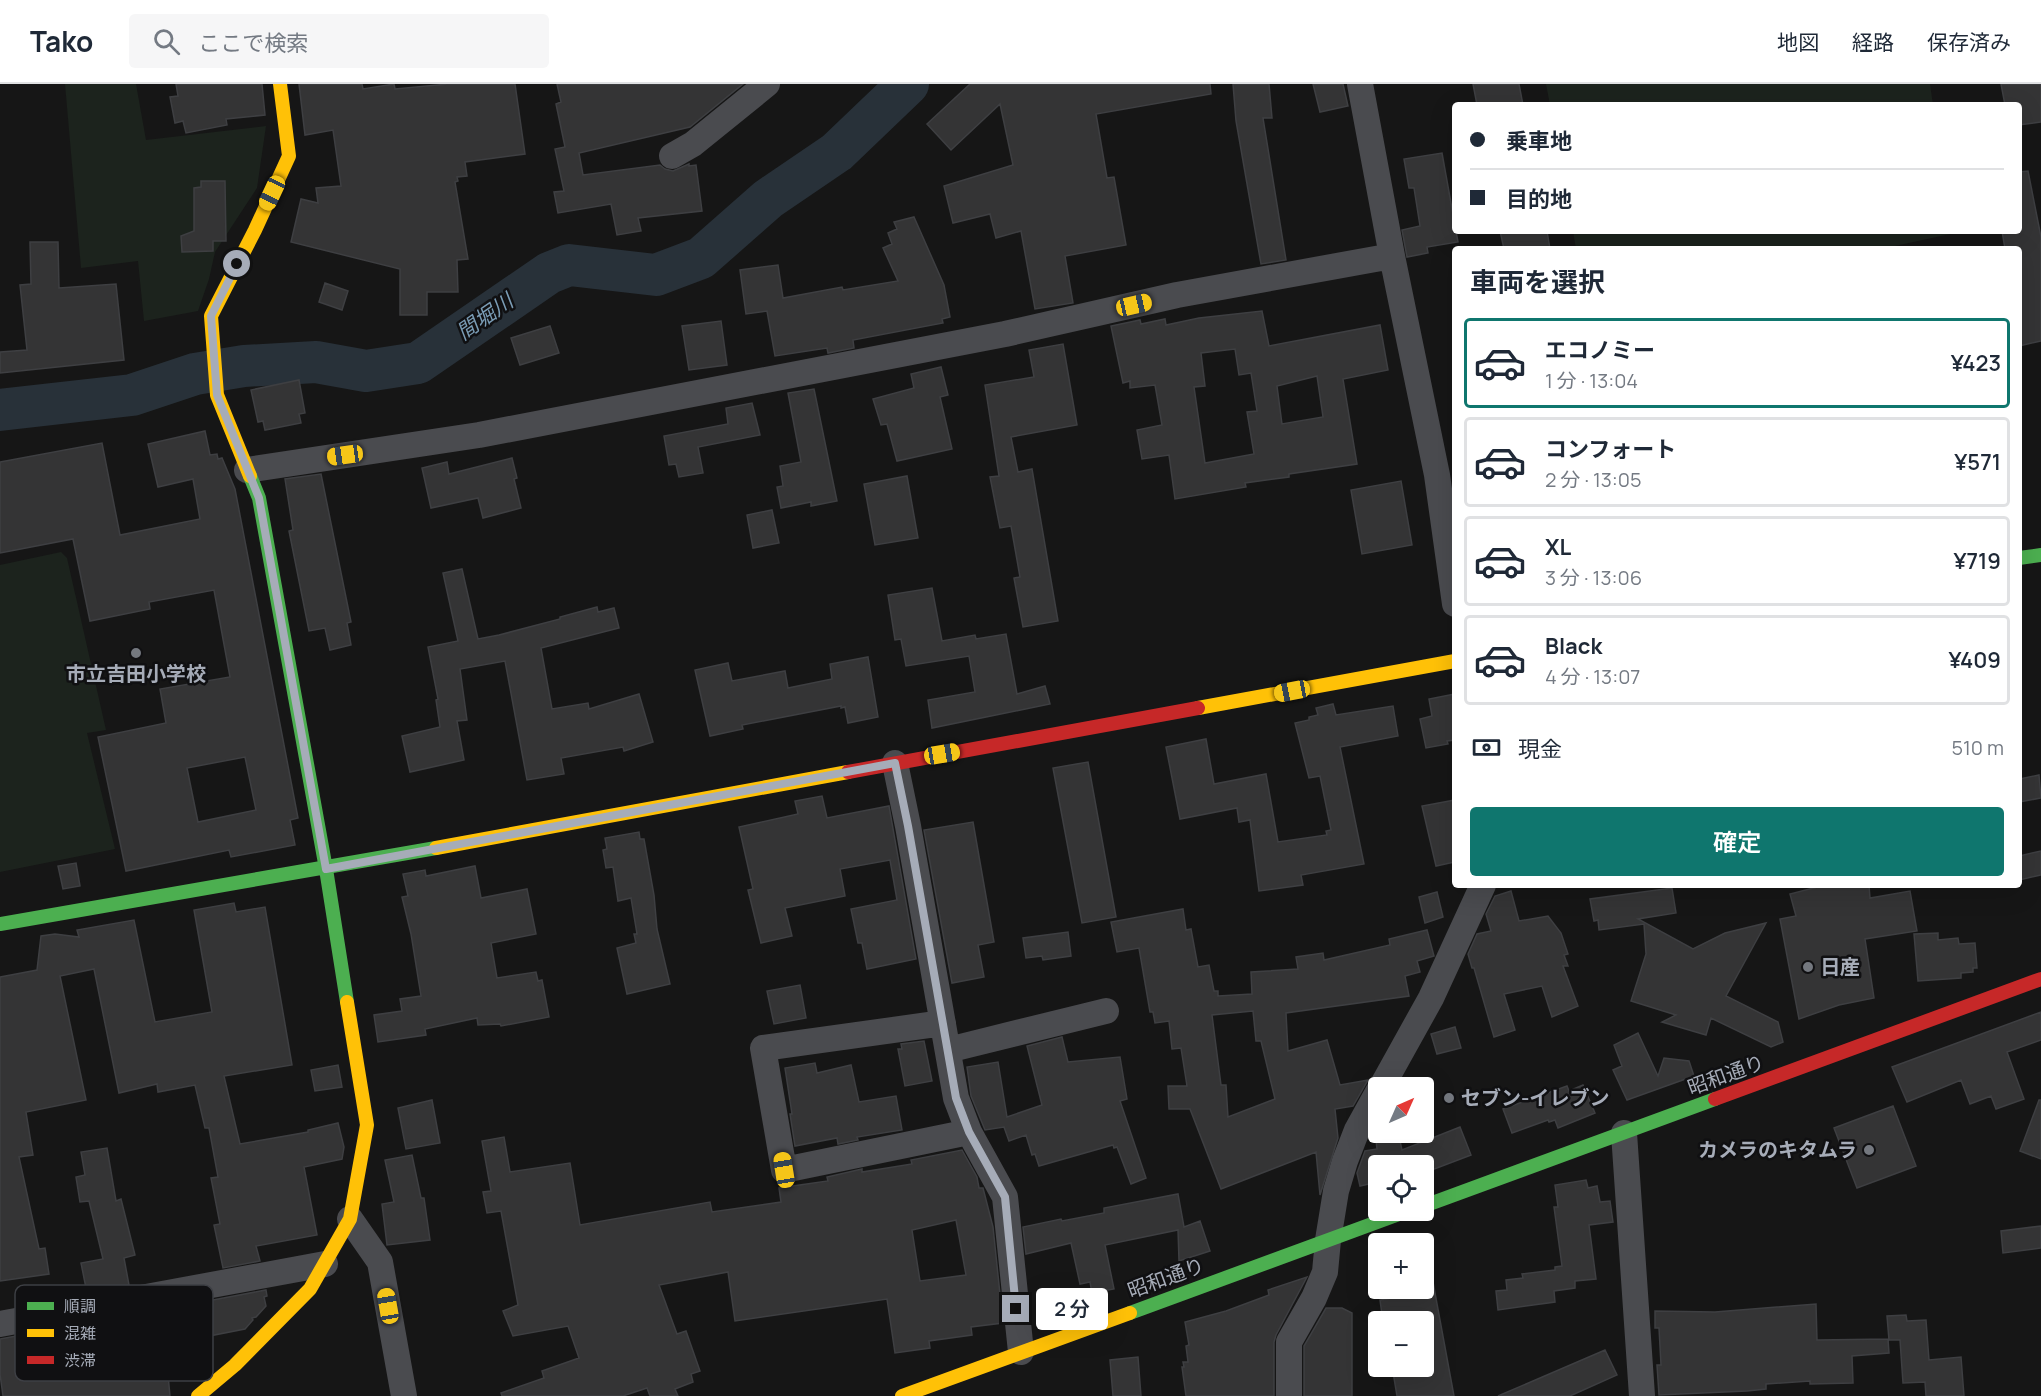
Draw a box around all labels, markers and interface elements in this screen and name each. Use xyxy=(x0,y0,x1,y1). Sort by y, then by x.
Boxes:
search box xyxy=(129,14,549,68)
text: Tako xyxy=(30,22,93,60)
icon: search xyxy=(150,25,183,58)
text: ここで検索 xyxy=(198,28,308,58)
text: 地図 xyxy=(1777,28,1819,56)
text: 経路 xyxy=(1852,28,1894,56)
text: 保存済み xyxy=(1927,28,2011,56)
text: 乗車地 xyxy=(1506,126,1572,156)
car xyxy=(256,173,288,213)
text: 目的地 xyxy=(1506,184,1572,214)
route start xyxy=(223,250,250,277)
text: 車両を選択 xyxy=(1470,263,1605,300)
water label: 間堀川 xyxy=(451,285,520,346)
car xyxy=(1114,292,1154,318)
text: エコノミー xyxy=(1545,335,1655,365)
icon: car xyxy=(1473,336,1527,390)
text: ¥423 xyxy=(1951,348,2001,378)
text: 1 分 · 13:04 xyxy=(1545,367,1638,394)
text: コンフォート xyxy=(1545,434,1676,464)
icon: car xyxy=(1473,435,1527,489)
car xyxy=(326,444,364,466)
text: ¥571 xyxy=(1954,447,2001,477)
text: 2 分 · 13:05 xyxy=(1545,466,1642,493)
text: XL xyxy=(1545,532,1571,562)
icon: car xyxy=(1473,534,1527,588)
text: ¥719 xyxy=(1953,546,2001,576)
text: 3 分 · 13:06 xyxy=(1545,564,1642,591)
text: Black xyxy=(1545,631,1602,661)
icon: car xyxy=(1473,633,1527,687)
text: ¥409 xyxy=(1948,645,2001,675)
marker: 市立吉田小学校 xyxy=(129,646,143,660)
place label: 市立吉田小学校 xyxy=(66,660,206,687)
text: 4 分 · 13:07 xyxy=(1545,663,1640,690)
car xyxy=(1273,679,1311,703)
icon: cash xyxy=(1470,731,1503,764)
text: 現金 xyxy=(1518,734,1562,764)
text: 510 m xyxy=(1951,734,2004,761)
car xyxy=(923,742,961,766)
button: 確定 xyxy=(1470,807,2004,876)
place label: 日産 xyxy=(1820,953,1860,980)
marker: 日産 xyxy=(1801,960,1815,974)
street label: 昭和通り xyxy=(1684,1048,1768,1101)
north arrow xyxy=(1368,1077,1434,1143)
map controls xyxy=(1368,1077,1434,1377)
place label: セブン-イレブン xyxy=(1461,1084,1609,1111)
marker: セブン-イレブン xyxy=(1442,1091,1456,1105)
place label: カメラのキタムラ xyxy=(1698,1136,1857,1163)
marker: カメラのキタムラ xyxy=(1862,1143,1876,1157)
car xyxy=(772,1151,796,1189)
button: locate xyxy=(1368,1155,1434,1221)
button: + xyxy=(1368,1233,1434,1299)
street label: 昭和通り xyxy=(1124,1251,1208,1304)
legend xyxy=(15,1285,213,1381)
car xyxy=(376,1287,400,1325)
callout: 2 分 xyxy=(1037,1288,1109,1330)
text: 順調 xyxy=(64,1295,96,1317)
route end xyxy=(1002,1295,1029,1322)
text: 2 分 xyxy=(1054,1295,1090,1322)
button: − xyxy=(1368,1311,1434,1377)
text: 混雑 xyxy=(64,1322,96,1344)
text: 渋滞 xyxy=(64,1349,96,1371)

